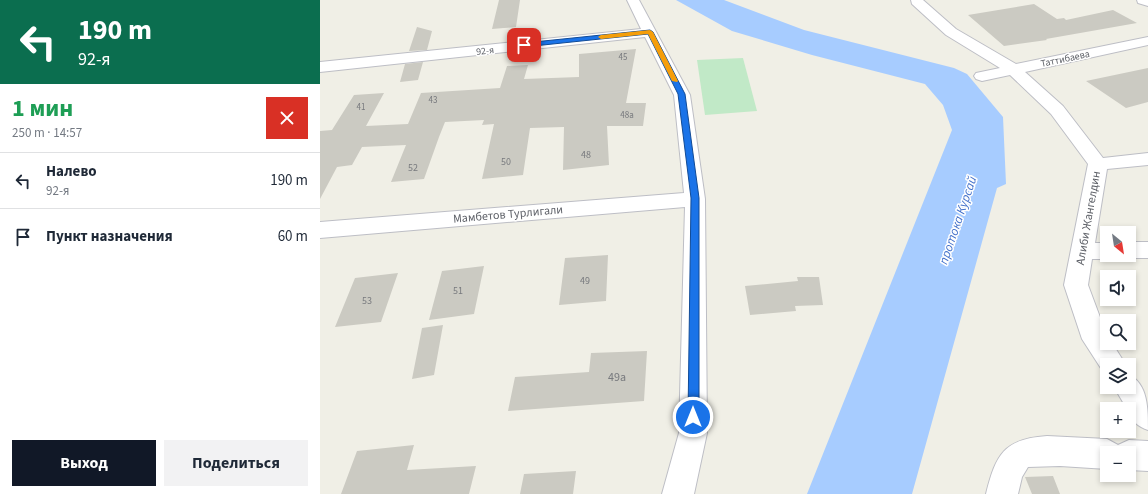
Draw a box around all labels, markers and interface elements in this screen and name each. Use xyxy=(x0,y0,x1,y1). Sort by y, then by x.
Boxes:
text: 190 m xyxy=(78,10,152,50)
icon: left xyxy=(12,16,64,68)
pin xyxy=(507,28,541,62)
icon: arrive xyxy=(513,34,535,56)
street label: 92-я xyxy=(475,43,495,59)
text: 92-я xyxy=(78,47,111,72)
street label: Таттибаева xyxy=(1039,47,1091,71)
house number: 45 xyxy=(619,51,628,64)
text: 1 мин xyxy=(12,91,73,126)
house number: 43 xyxy=(429,94,438,107)
button: close xyxy=(266,97,308,139)
house number: 41 xyxy=(357,101,365,114)
house number: 48а xyxy=(620,109,634,122)
text: 250 m · 14:57 xyxy=(12,124,82,142)
house number: 48 xyxy=(581,148,591,162)
house number: 50 xyxy=(501,155,511,169)
text: Налево xyxy=(46,161,97,182)
house number: 52 xyxy=(408,161,418,175)
icon: left xyxy=(12,170,34,192)
text: 190 m xyxy=(270,170,308,191)
street label: Алиби Жангелдин xyxy=(1072,170,1105,266)
water label: протока Курсай xyxy=(934,174,982,267)
text: 92-я xyxy=(46,182,70,200)
street label: Мамбетов Турлигали xyxy=(452,201,564,228)
icon: arrive xyxy=(12,226,34,248)
text: Пункт назначения xyxy=(46,226,173,247)
text: 60 m xyxy=(278,226,308,247)
north arrow xyxy=(1100,226,1136,262)
map controls xyxy=(1100,226,1136,482)
button: sound xyxy=(1100,270,1136,306)
house number: 49 xyxy=(580,274,590,288)
house number: 51 xyxy=(453,284,463,298)
house number: 53 xyxy=(362,294,372,308)
button: search xyxy=(1100,314,1136,350)
button: layers xyxy=(1100,358,1136,394)
house number: 49а xyxy=(608,369,626,386)
position arrow xyxy=(672,396,714,438)
button: + xyxy=(1100,402,1136,438)
button: Выход xyxy=(12,440,156,486)
button: Поделиться xyxy=(164,440,308,486)
button: − xyxy=(1100,446,1136,482)

